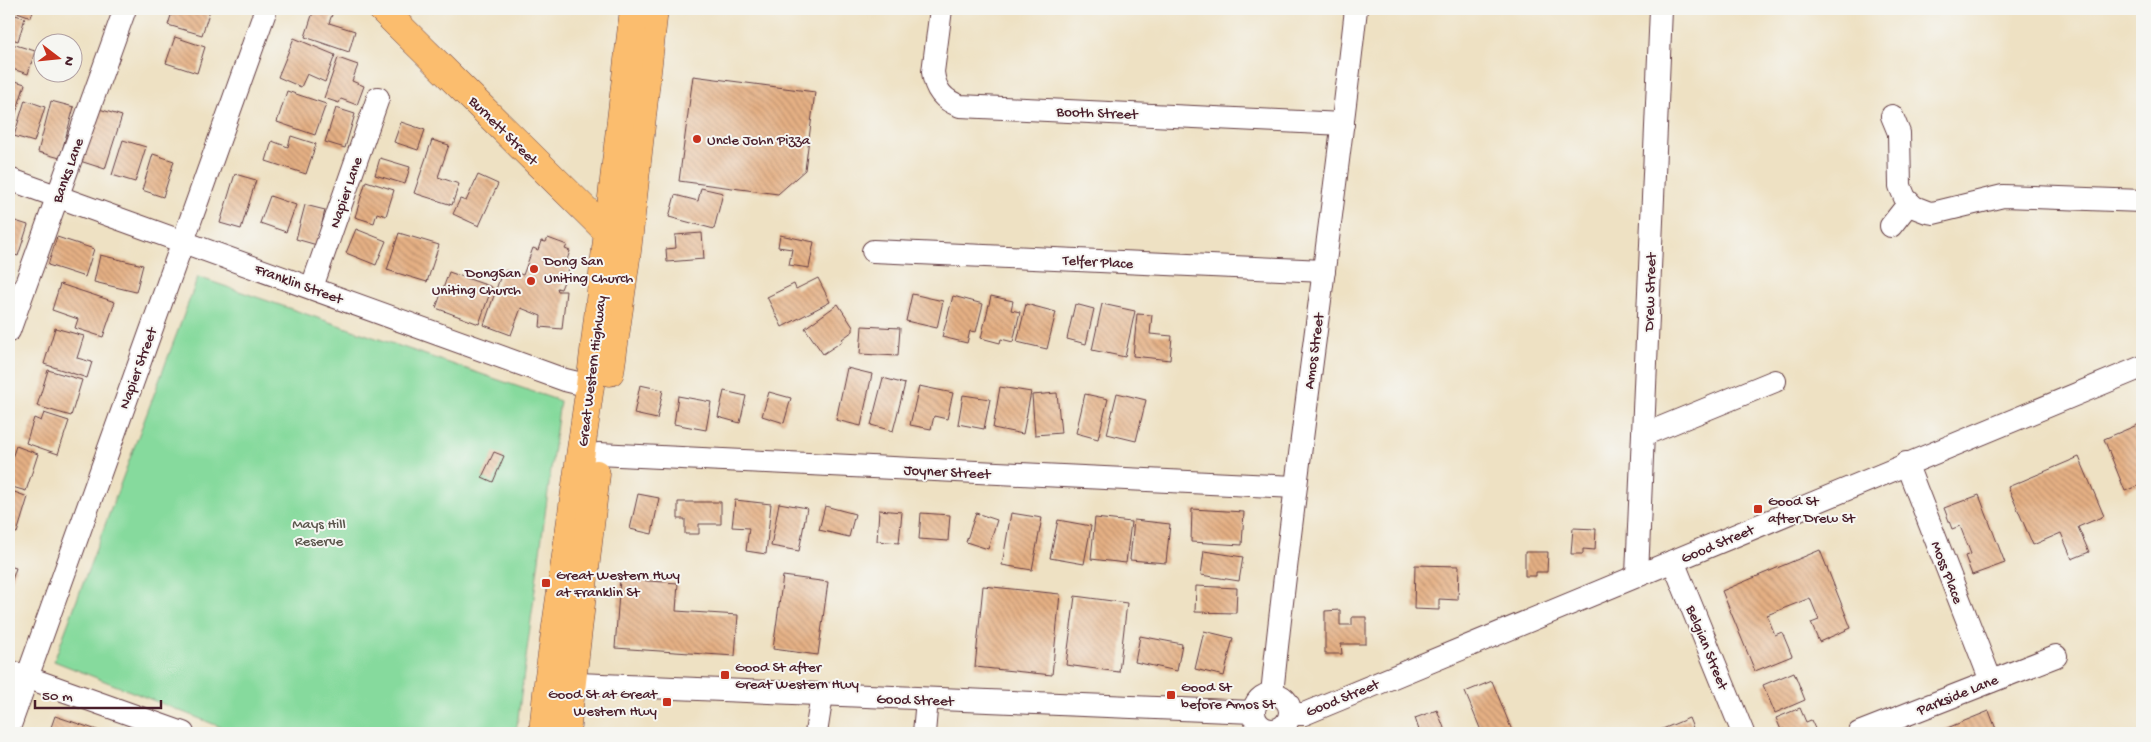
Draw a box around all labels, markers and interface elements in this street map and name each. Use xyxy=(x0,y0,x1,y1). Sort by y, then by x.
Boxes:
north arrow xyxy=(32,32,82,82)
text: N xyxy=(59,54,78,68)
street label: Burnett Street xyxy=(463,92,542,171)
street label: Booth Street xyxy=(1055,104,1140,124)
place label: Uncle John Pizza xyxy=(707,132,811,150)
marker: Uncle John Pizza xyxy=(691,133,703,145)
street label: Banks Lane xyxy=(49,136,89,206)
street label: Napier Lane xyxy=(326,154,368,231)
street label: Drew Street xyxy=(1641,251,1661,332)
street label: Telfer Place xyxy=(1061,252,1134,274)
place label: Dong San Uniting Church xyxy=(543,253,633,288)
street label: Franklin Street xyxy=(251,260,347,310)
marker: Dong San Uniting Church xyxy=(528,263,540,275)
place label: DongSan Uniting Church xyxy=(432,265,521,300)
marker: DongSan Uniting Church xyxy=(525,275,537,287)
street label: Great Western Highway xyxy=(575,294,611,448)
street label: Amos Street xyxy=(1301,310,1329,390)
street label: Napier Street xyxy=(116,324,163,412)
street label: Joyner Street xyxy=(903,462,993,484)
place label: Good St after Drew St xyxy=(1768,493,1857,528)
marker: Good St after Drew St xyxy=(1752,503,1764,515)
park label: Mays Hill Reserve xyxy=(292,516,346,551)
street label: Good Street xyxy=(1679,521,1759,568)
street label: Moss Place xyxy=(1926,539,1966,607)
place label: Great Western Hwy at Franklin St xyxy=(556,567,681,602)
marker: Great Western Hwy at Franklin St xyxy=(540,577,552,589)
street label: Belgian Street xyxy=(1681,602,1732,694)
place label: Good St after Great Western Hwy xyxy=(735,659,860,694)
marker: Good St after Great Western Hwy xyxy=(719,669,731,681)
street label: Parkside Lane xyxy=(1914,671,2001,721)
street label: Good Street xyxy=(1304,675,1384,722)
scale bar xyxy=(35,677,161,709)
place label: Good St before Amos St xyxy=(1181,679,1277,714)
place label: Good St at Great Western Hwy xyxy=(548,686,659,721)
text: 50 m xyxy=(42,688,73,706)
marker: Good St before Amos St xyxy=(1165,689,1177,701)
street label: Good Street xyxy=(876,691,956,711)
marker: Good St at Great Western Hwy xyxy=(661,696,673,708)

